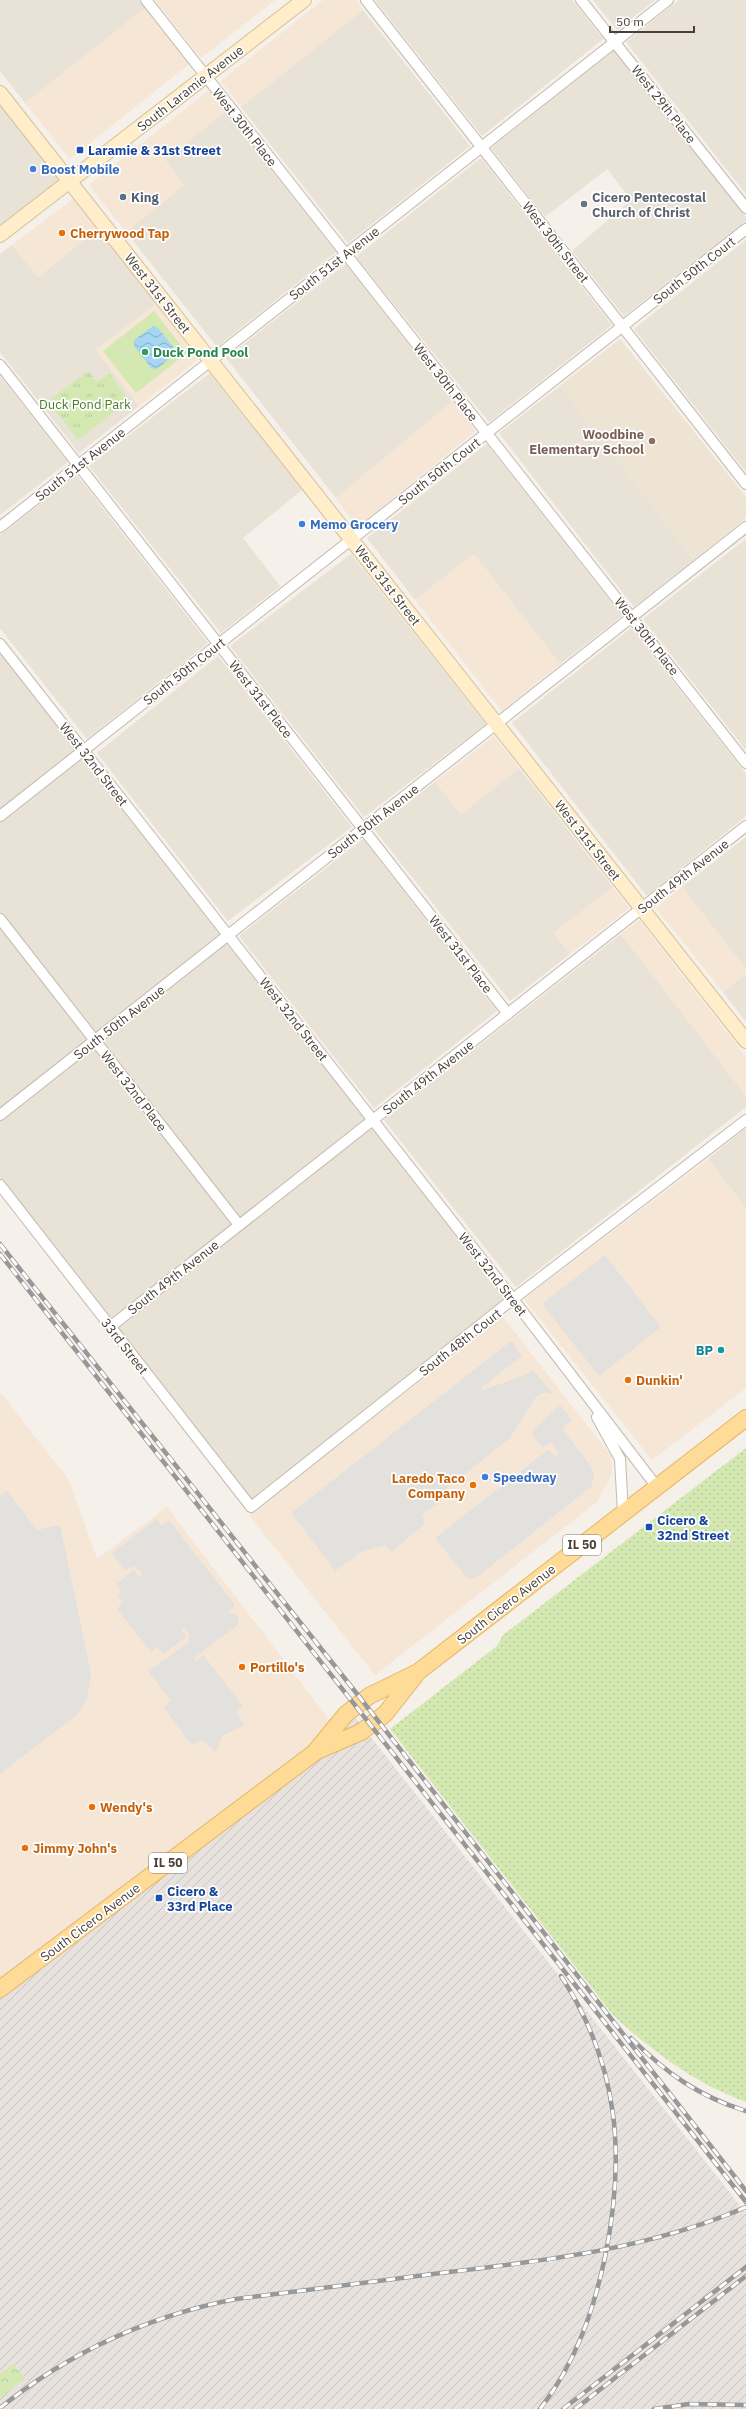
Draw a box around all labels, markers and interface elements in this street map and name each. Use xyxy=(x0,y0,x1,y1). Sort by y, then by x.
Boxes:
scale bar xyxy=(610,8,694,34)
text: 50 m xyxy=(616,14,644,29)
street label: South Laramie Avenue xyxy=(134,42,247,135)
street label: West 29th Place xyxy=(628,62,700,147)
street label: West 30th Place xyxy=(209,85,281,170)
place label: Laramie & 31st Street xyxy=(88,142,221,159)
marker: Laramie & 31st Street xyxy=(75,145,85,155)
place label: Boost Mobile xyxy=(41,161,120,178)
marker: Boost Mobile xyxy=(28,164,38,174)
place label: King xyxy=(131,189,160,206)
place label: Cicero Pentecostal Church of Christ xyxy=(592,189,706,221)
marker: King xyxy=(118,192,128,202)
street label: West 30th Street xyxy=(519,198,593,286)
marker: Cicero Pentecostal Church of Christ xyxy=(579,199,589,209)
street label: South 51st Avenue xyxy=(286,223,383,304)
place label: Cherrywood Tap xyxy=(70,225,170,242)
marker: Cherrywood Tap xyxy=(57,228,67,238)
street label: South 50th Court xyxy=(650,233,739,308)
street label: West 31st Street xyxy=(121,250,194,337)
street label: West 30th Place xyxy=(410,340,482,425)
place label: Duck Pond Pool xyxy=(153,344,248,361)
marker: Duck Pond Pool xyxy=(140,347,150,357)
park label: Duck Pond Park xyxy=(39,396,131,413)
street label: South 51st Avenue xyxy=(32,424,129,505)
place label: Woodbine Elementary School xyxy=(529,426,644,458)
street label: South 50th Court xyxy=(395,434,484,509)
marker: Woodbine Elementary School xyxy=(647,436,657,446)
place label: Memo Grocery xyxy=(310,516,398,533)
marker: Memo Grocery xyxy=(297,519,307,529)
street label: West 31st Street xyxy=(351,542,424,629)
street label: West 30th Place xyxy=(611,594,683,679)
street label: South 50th Court xyxy=(140,634,229,709)
street label: West 31st Place xyxy=(225,657,296,742)
street label: West 32nd Street xyxy=(56,719,132,810)
street label: South 50th Avenue xyxy=(324,780,422,862)
street label: West 31st Street xyxy=(551,797,624,884)
street label: South 49th Avenue xyxy=(634,835,732,917)
street label: West 31st Place xyxy=(425,912,496,997)
street label: West 32nd Street xyxy=(256,974,332,1065)
street label: South 50th Avenue xyxy=(70,981,168,1063)
street label: South 49th Avenue xyxy=(379,1036,477,1118)
street label: West 32nd Place xyxy=(97,1047,170,1135)
street label: West 32nd Street xyxy=(455,1229,531,1320)
street label: South 49th Avenue xyxy=(124,1236,222,1318)
street label: South 48th Court xyxy=(416,1305,505,1380)
street label: 33rd Street xyxy=(97,1315,152,1378)
place label: BP xyxy=(696,1342,713,1359)
marker: BP xyxy=(716,1345,726,1355)
place label: Dunkin' xyxy=(636,1372,683,1389)
marker: Dunkin' xyxy=(623,1375,633,1385)
place label: Speedway xyxy=(493,1469,557,1486)
place label: Laredo Taco Company xyxy=(392,1470,465,1502)
marker: Speedway xyxy=(480,1472,490,1482)
marker: Laredo Taco Company xyxy=(468,1480,478,1490)
place label: Cicero & 32nd Street xyxy=(657,1512,729,1544)
marker: Cicero & 32nd Street xyxy=(644,1522,654,1532)
road number: IL 50 xyxy=(563,1535,601,1555)
street label: South Cicero Avenue xyxy=(454,1561,559,1648)
place label: Portillo's xyxy=(250,1659,305,1676)
marker: Portillo's xyxy=(237,1662,247,1672)
place label: Wendy's xyxy=(100,1799,153,1816)
marker: Wendy's xyxy=(87,1802,97,1812)
place label: Jimmy John's xyxy=(33,1840,118,1857)
marker: Jimmy John's xyxy=(20,1843,30,1853)
road number: IL 50 xyxy=(149,1853,187,1873)
street label: South Cicero Avenue xyxy=(37,1879,144,1965)
place label: Cicero & 33rd Place xyxy=(167,1883,233,1915)
marker: Cicero & 33rd Place xyxy=(154,1893,164,1903)

